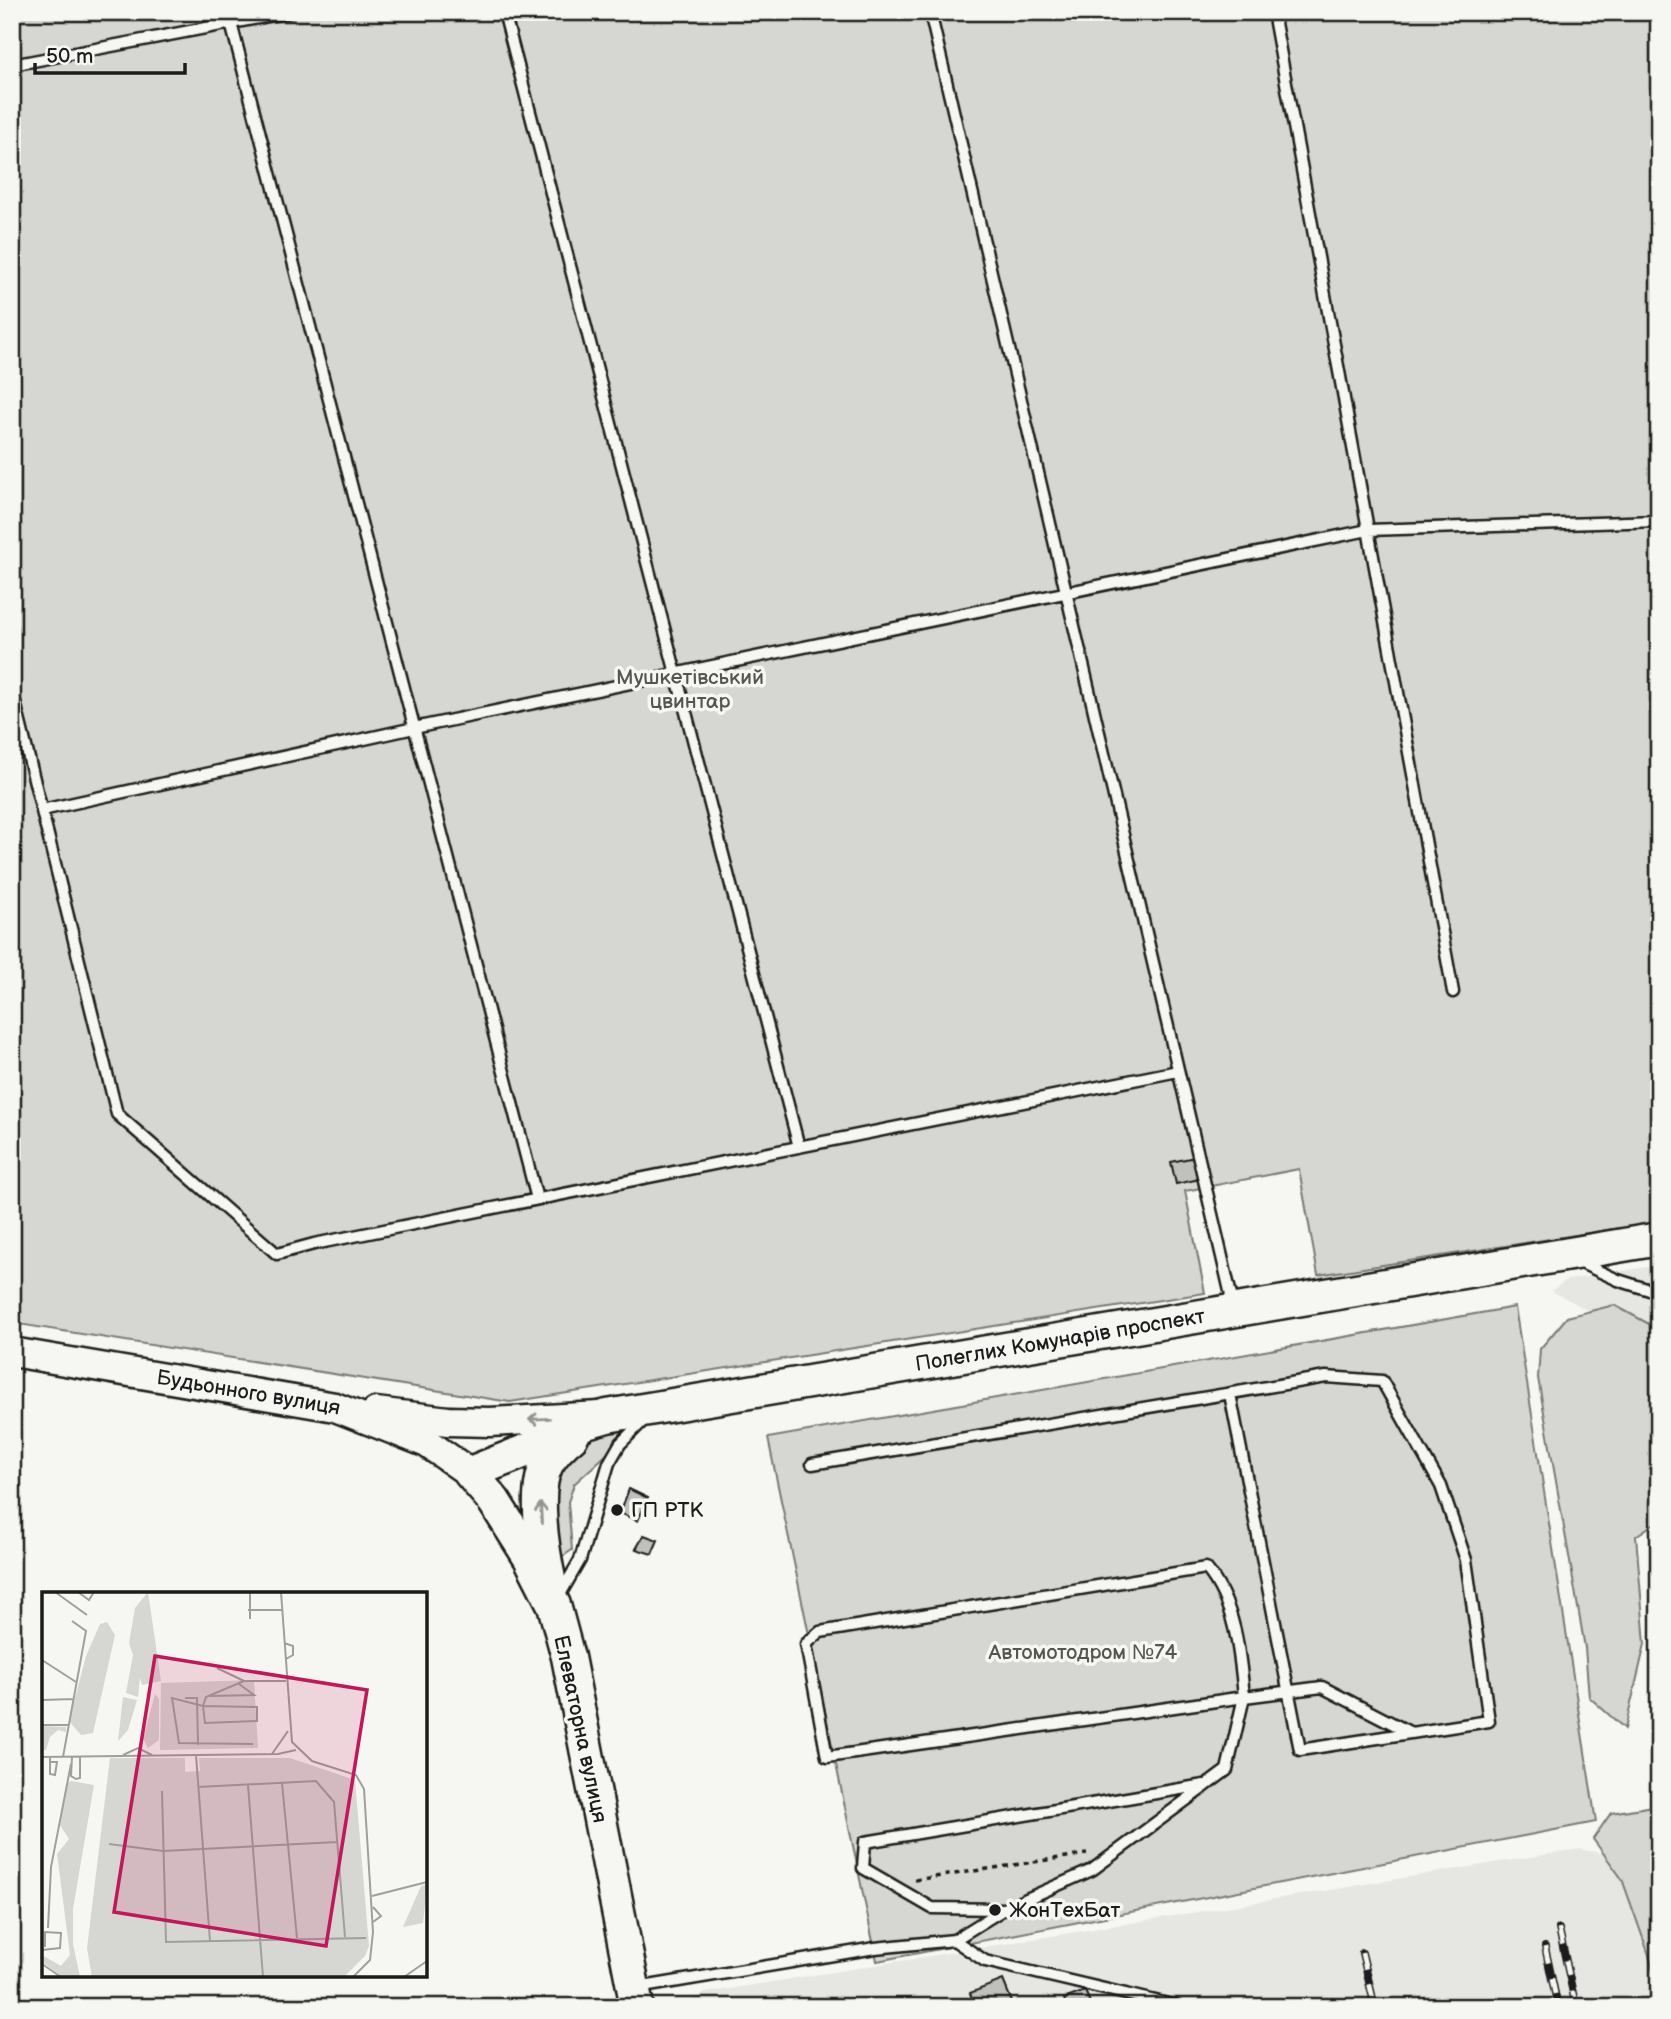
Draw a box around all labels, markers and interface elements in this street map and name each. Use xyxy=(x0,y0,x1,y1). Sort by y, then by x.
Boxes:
scale bar xyxy=(35,32,186,76)
text: 50 m xyxy=(46,44,93,69)
park label: Мушкетівський цвинтар xyxy=(616,665,764,714)
street label: Полеглих Комунарів проспект xyxy=(913,1304,1207,1377)
street label: Будьонного вулиця xyxy=(155,1365,342,1421)
one-way arrow xyxy=(528,1413,550,1426)
place label: ГП РТК xyxy=(631,1498,703,1523)
one-way arrow xyxy=(535,1502,548,1525)
marker: ГП РТК xyxy=(609,1502,625,1518)
inset map xyxy=(42,1592,427,1977)
street label: Елеваторна вулиця xyxy=(548,1633,613,1825)
park label: Автомотодром №74 xyxy=(988,1640,1178,1665)
place label: ЖонТехБат xyxy=(1009,1898,1121,1923)
marker: ЖонТехБат xyxy=(987,1902,1003,1918)

